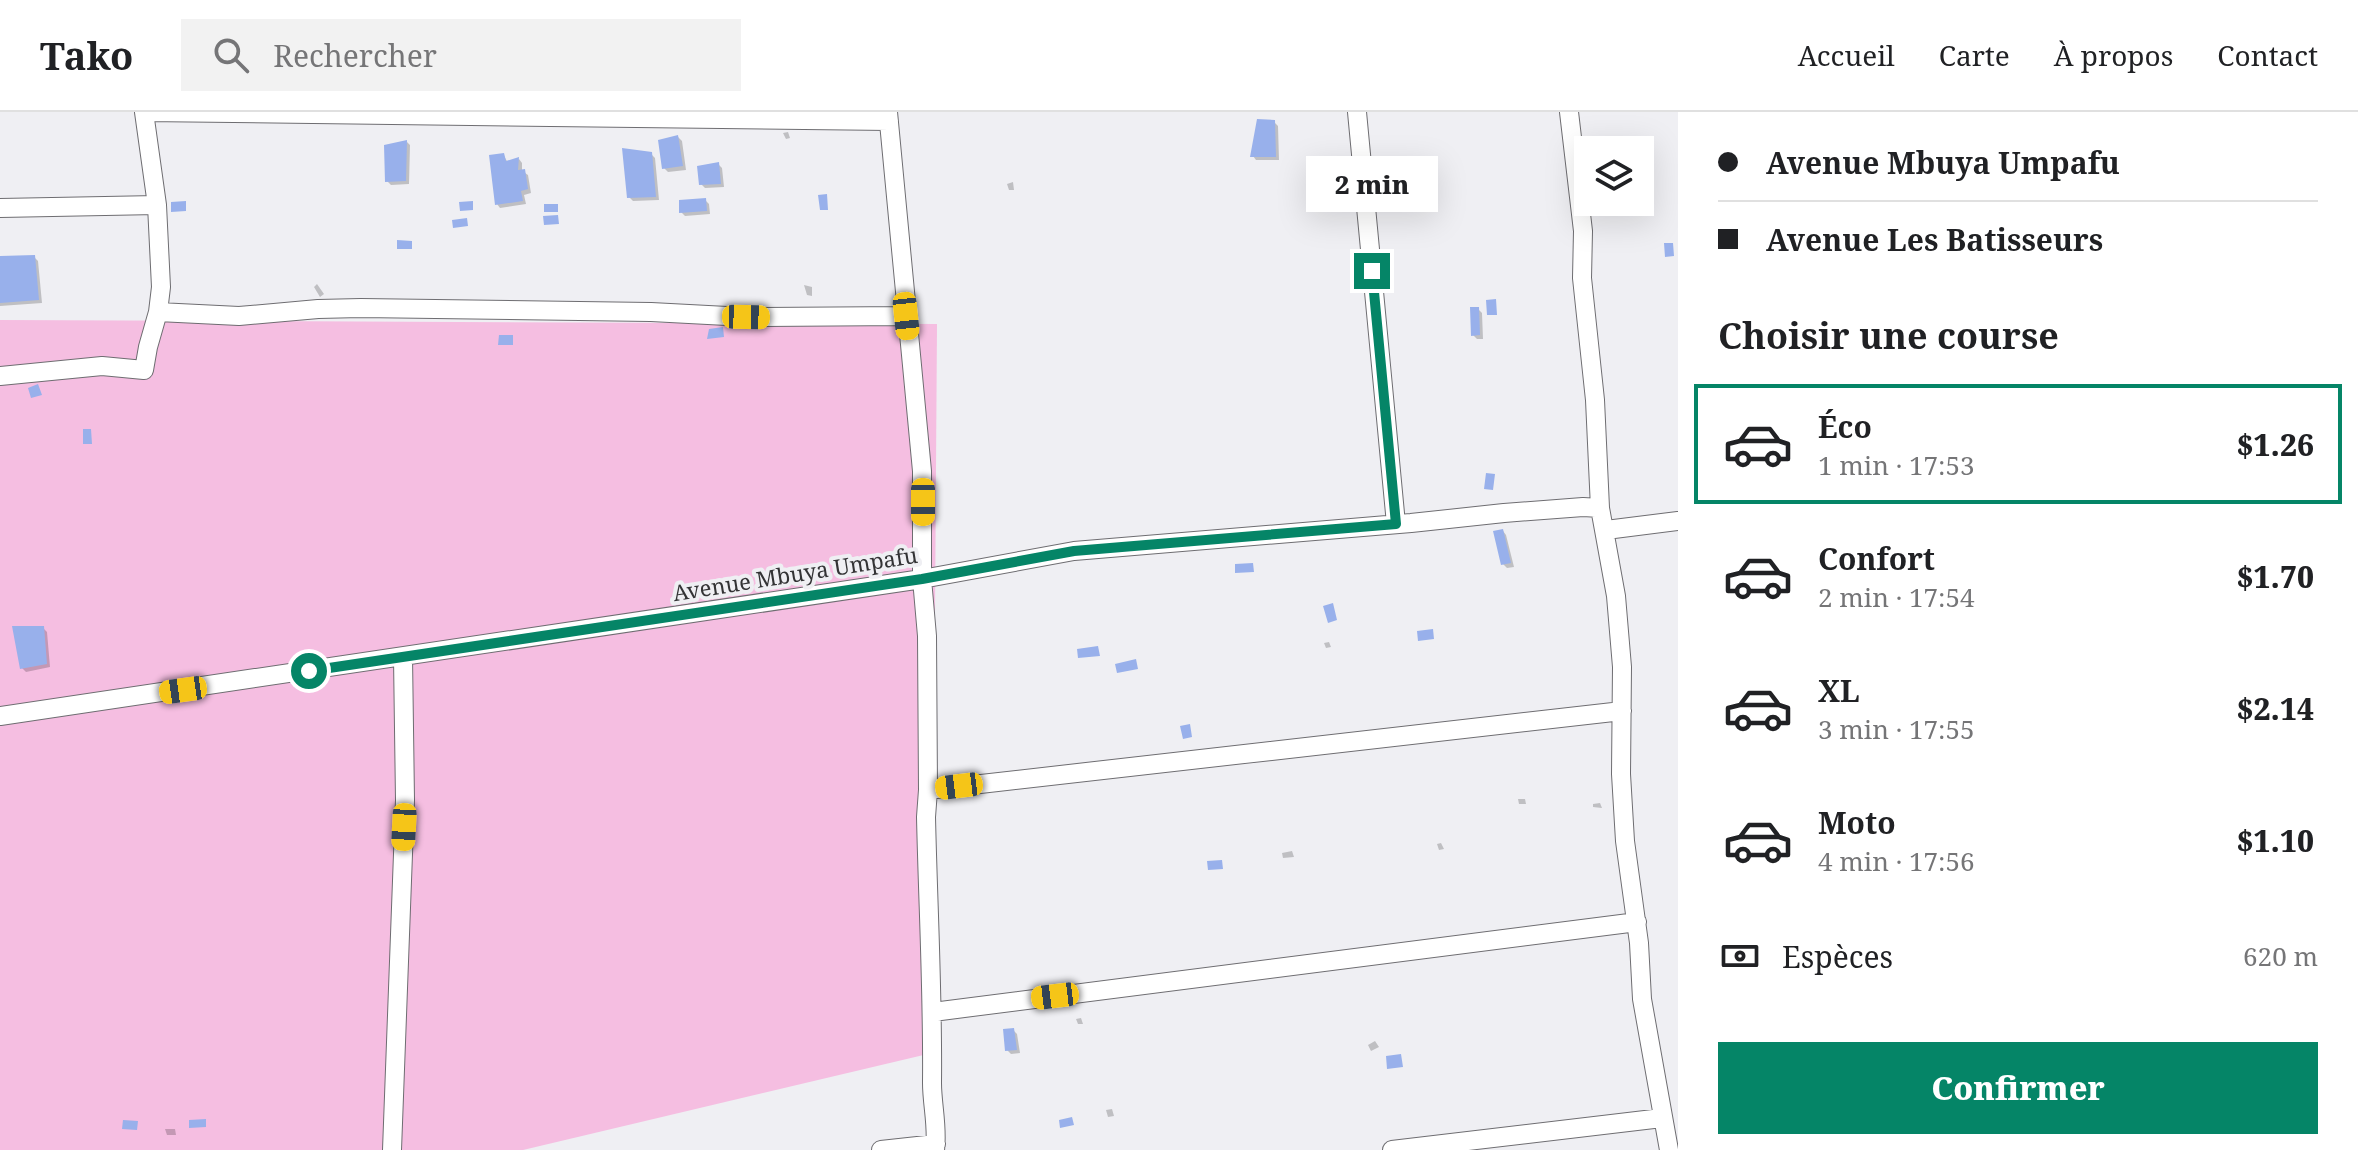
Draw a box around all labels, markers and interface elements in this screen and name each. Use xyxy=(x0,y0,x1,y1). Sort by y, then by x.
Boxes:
search box xyxy=(181,19,741,91)
text: Tako xyxy=(40,29,133,81)
icon: search xyxy=(209,33,253,77)
text: Rechercher xyxy=(273,35,437,76)
text: Accueil xyxy=(1798,36,1895,74)
text: Carte xyxy=(1939,36,2010,74)
text: À propos xyxy=(2054,36,2173,74)
text: Contact xyxy=(2217,36,2318,74)
map controls xyxy=(1574,136,1654,216)
button: layers xyxy=(1574,136,1654,216)
text: Avenue Mbuya Umpafu xyxy=(1766,142,2120,183)
callout: 2 min xyxy=(1306,155,1438,211)
text: 2 min xyxy=(1335,166,1409,202)
text: Avenue Les Batisseurs xyxy=(1766,219,2103,260)
route end xyxy=(1354,253,1390,289)
car xyxy=(892,291,920,341)
car xyxy=(722,305,770,329)
text: Choisir une course xyxy=(1718,311,2059,360)
text: Éco xyxy=(1818,406,1872,447)
icon: car xyxy=(1722,408,1794,480)
text: $1.26 xyxy=(2237,424,2314,465)
text: 1 min · 17:53 xyxy=(1818,447,1975,483)
car xyxy=(911,478,935,526)
text: Confort xyxy=(1818,538,1935,579)
street label: Avenue Mbuya Umpafu xyxy=(670,539,920,607)
icon: car xyxy=(1722,540,1794,612)
text: $1.70 xyxy=(2237,556,2314,597)
text: 2 min · 17:54 xyxy=(1818,579,1975,615)
route start xyxy=(291,653,327,689)
text: XL xyxy=(1818,670,1860,711)
icon: car xyxy=(1722,672,1794,744)
car xyxy=(158,675,208,705)
text: $2.14 xyxy=(2237,688,2314,729)
text: 3 min · 17:55 xyxy=(1818,711,1975,747)
car xyxy=(934,771,984,801)
car xyxy=(391,802,417,852)
text: Moto xyxy=(1818,802,1896,843)
icon: car xyxy=(1722,804,1794,876)
text: $1.10 xyxy=(2237,820,2314,861)
text: 4 min · 17:56 xyxy=(1818,843,1975,879)
icon: cash xyxy=(1718,934,1762,978)
text: Espèces xyxy=(1782,936,1893,977)
text: 620 m xyxy=(2243,938,2318,974)
car xyxy=(1030,981,1080,1011)
button: Confirmer xyxy=(1718,1042,2318,1134)

